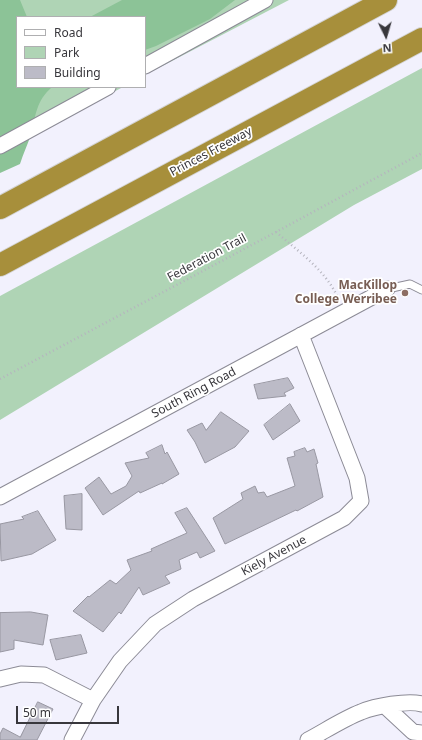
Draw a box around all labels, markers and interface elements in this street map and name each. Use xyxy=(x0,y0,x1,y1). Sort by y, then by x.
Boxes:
legend xyxy=(16,16,146,88)
north arrow xyxy=(366,16,406,56)
text: Road xyxy=(54,24,83,41)
text: N xyxy=(382,41,392,56)
text: Park xyxy=(54,44,79,61)
text: Building xyxy=(54,64,101,81)
street label: Princes Freeway xyxy=(168,124,254,180)
street label: Federation Trail xyxy=(165,231,249,285)
place label: MacKillop College Werribee xyxy=(295,279,397,307)
marker: MacKillop College Werribee xyxy=(400,288,410,298)
street label: South Ring Road xyxy=(149,365,239,421)
street label: Kiely Avenue xyxy=(239,533,309,579)
scale bar xyxy=(18,698,121,724)
text: 50 m xyxy=(23,704,51,721)

